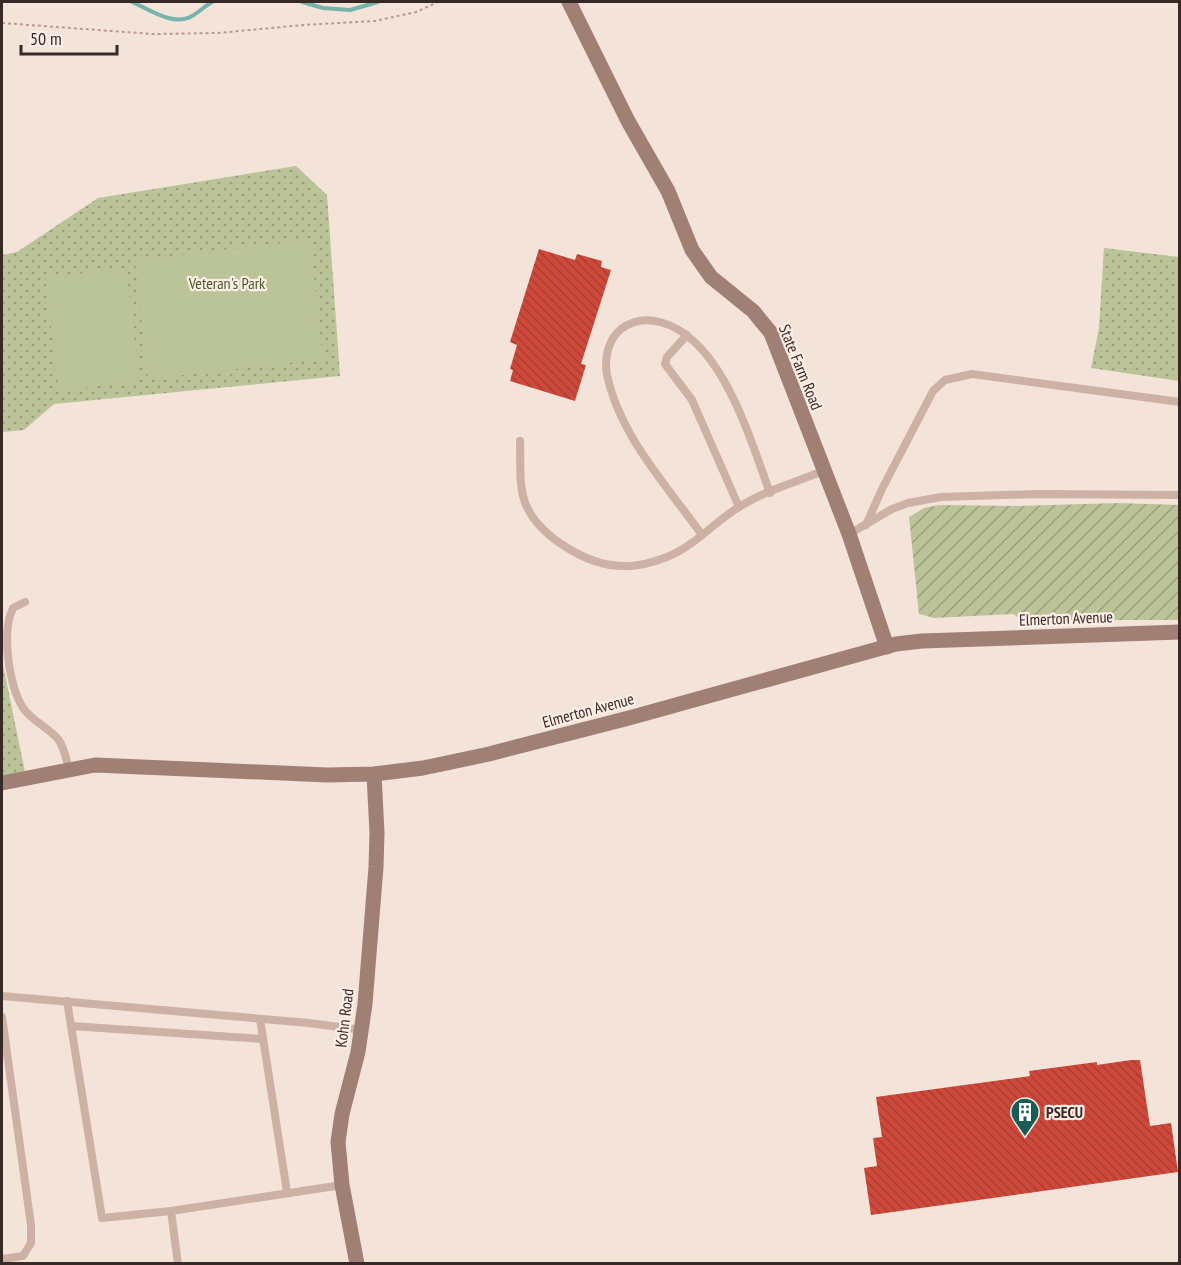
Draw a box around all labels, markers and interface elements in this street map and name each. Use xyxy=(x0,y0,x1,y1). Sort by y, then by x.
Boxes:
scale bar xyxy=(21,18,117,56)
text: 50 m xyxy=(30,27,62,50)
park label: Veteran's Park xyxy=(188,273,266,293)
street label: State Farm Road xyxy=(775,321,827,413)
street label: Elmerton Avenue xyxy=(1019,606,1113,630)
street label: Elmerton Avenue xyxy=(540,688,636,732)
street label: Kohn Road xyxy=(330,987,358,1048)
building icon: PSECU xyxy=(1009,1096,1041,1138)
place label: PSECU xyxy=(1046,1102,1083,1122)

